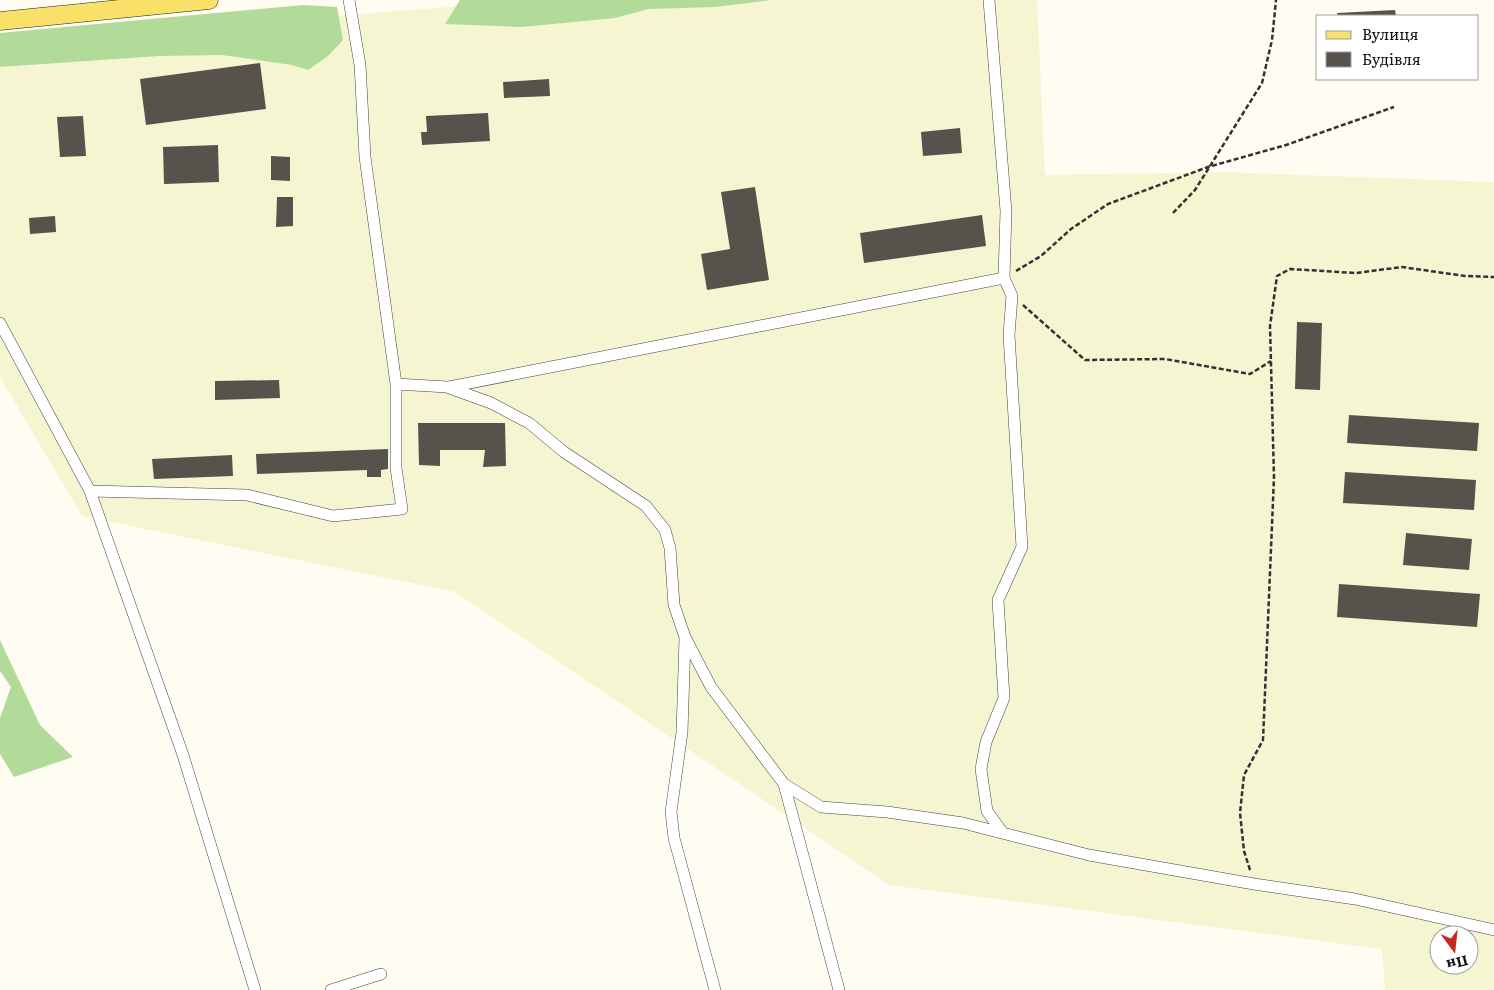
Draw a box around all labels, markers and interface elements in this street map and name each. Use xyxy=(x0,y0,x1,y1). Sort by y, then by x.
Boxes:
legend xyxy=(1316,15,1479,80)
text: Вулиця xyxy=(1362,22,1419,45)
text: Будівля xyxy=(1362,47,1421,70)
north arrow xyxy=(1429,925,1479,975)
text: Пн xyxy=(1444,951,1471,976)

